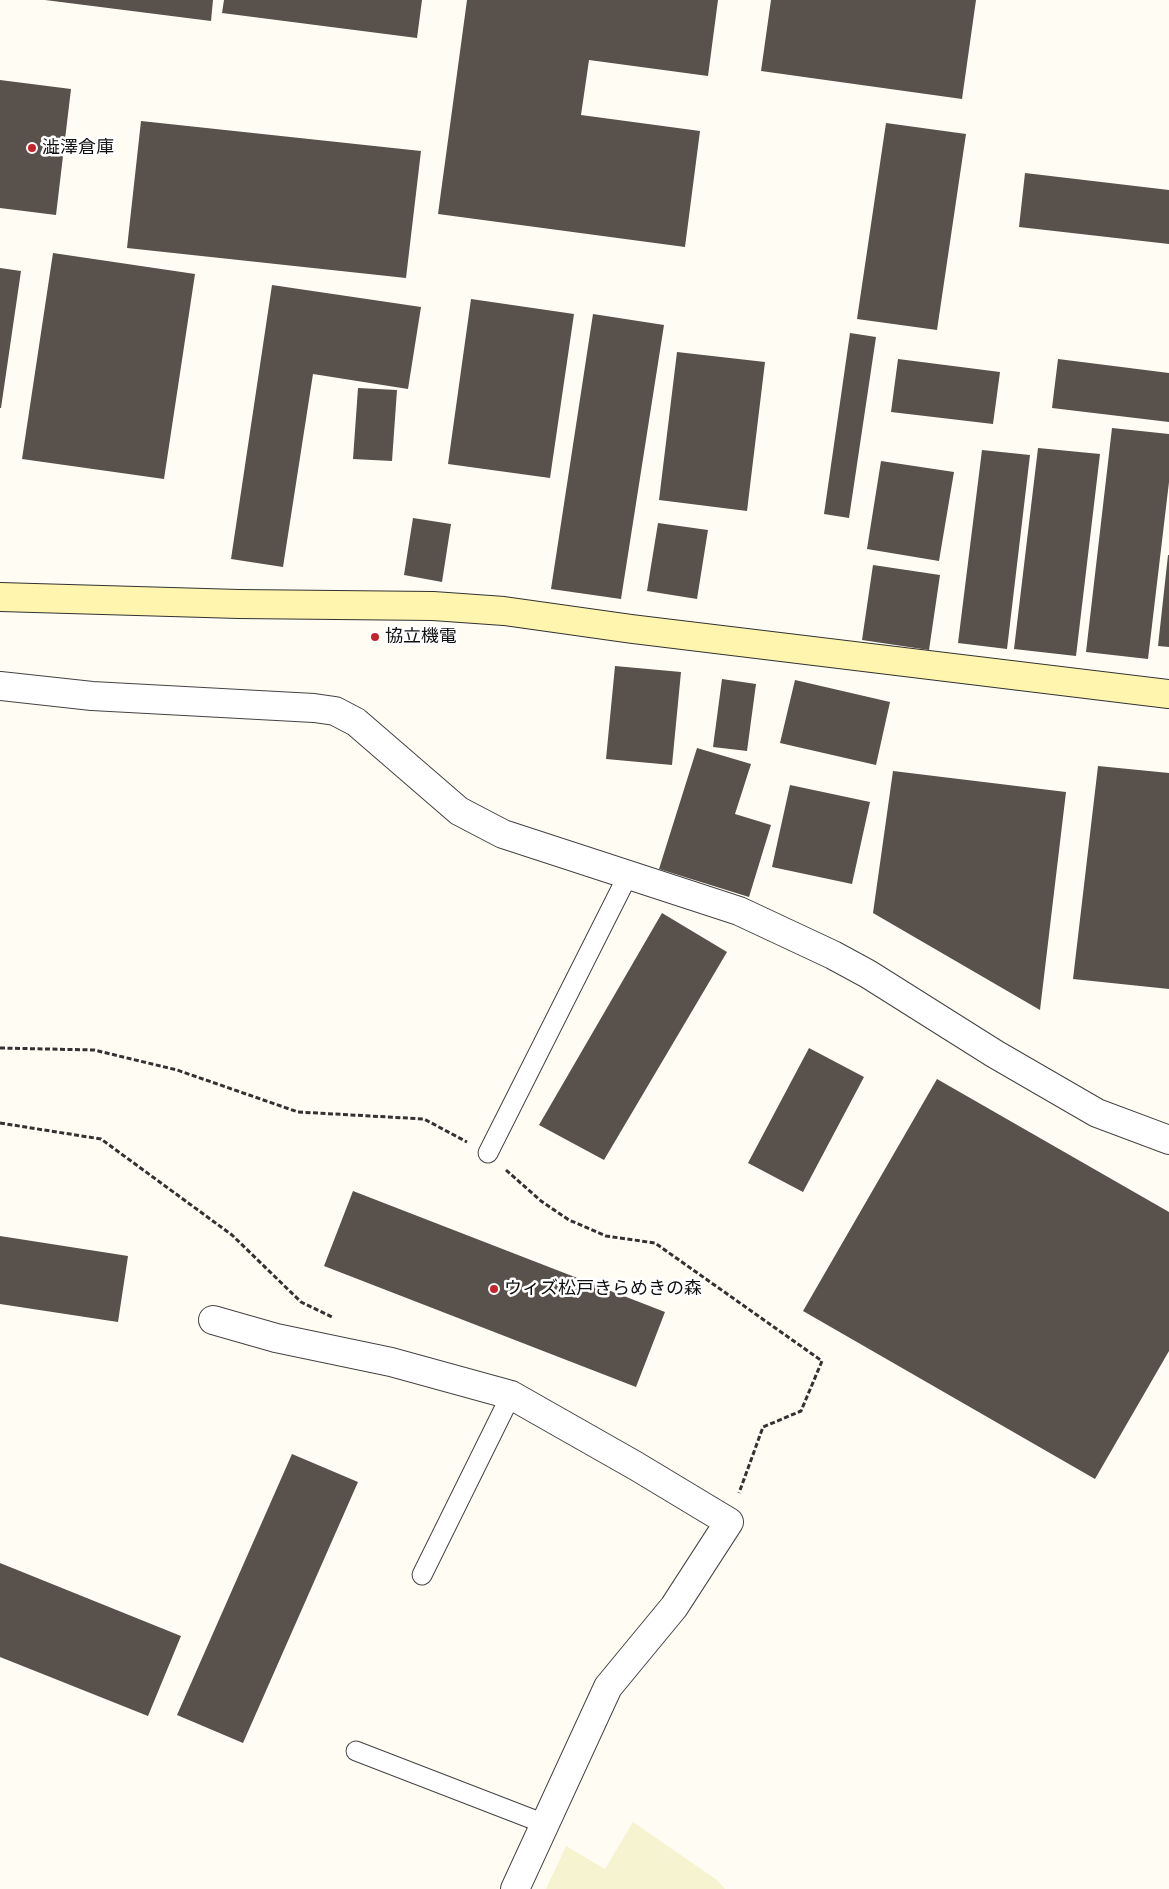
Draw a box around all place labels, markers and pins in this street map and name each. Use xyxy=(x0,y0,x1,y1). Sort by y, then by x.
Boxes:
place label: 澁澤倉庫 xyxy=(42,137,114,159)
marker: 澁澤倉庫 xyxy=(26,142,38,154)
place label: 協立機電 xyxy=(385,626,457,648)
marker: 協立機電 xyxy=(369,631,381,643)
place label: ウィズ松戸きらめきの森 xyxy=(504,1278,702,1300)
marker: ウィズ松戸きらめきの森 xyxy=(488,1283,500,1295)

